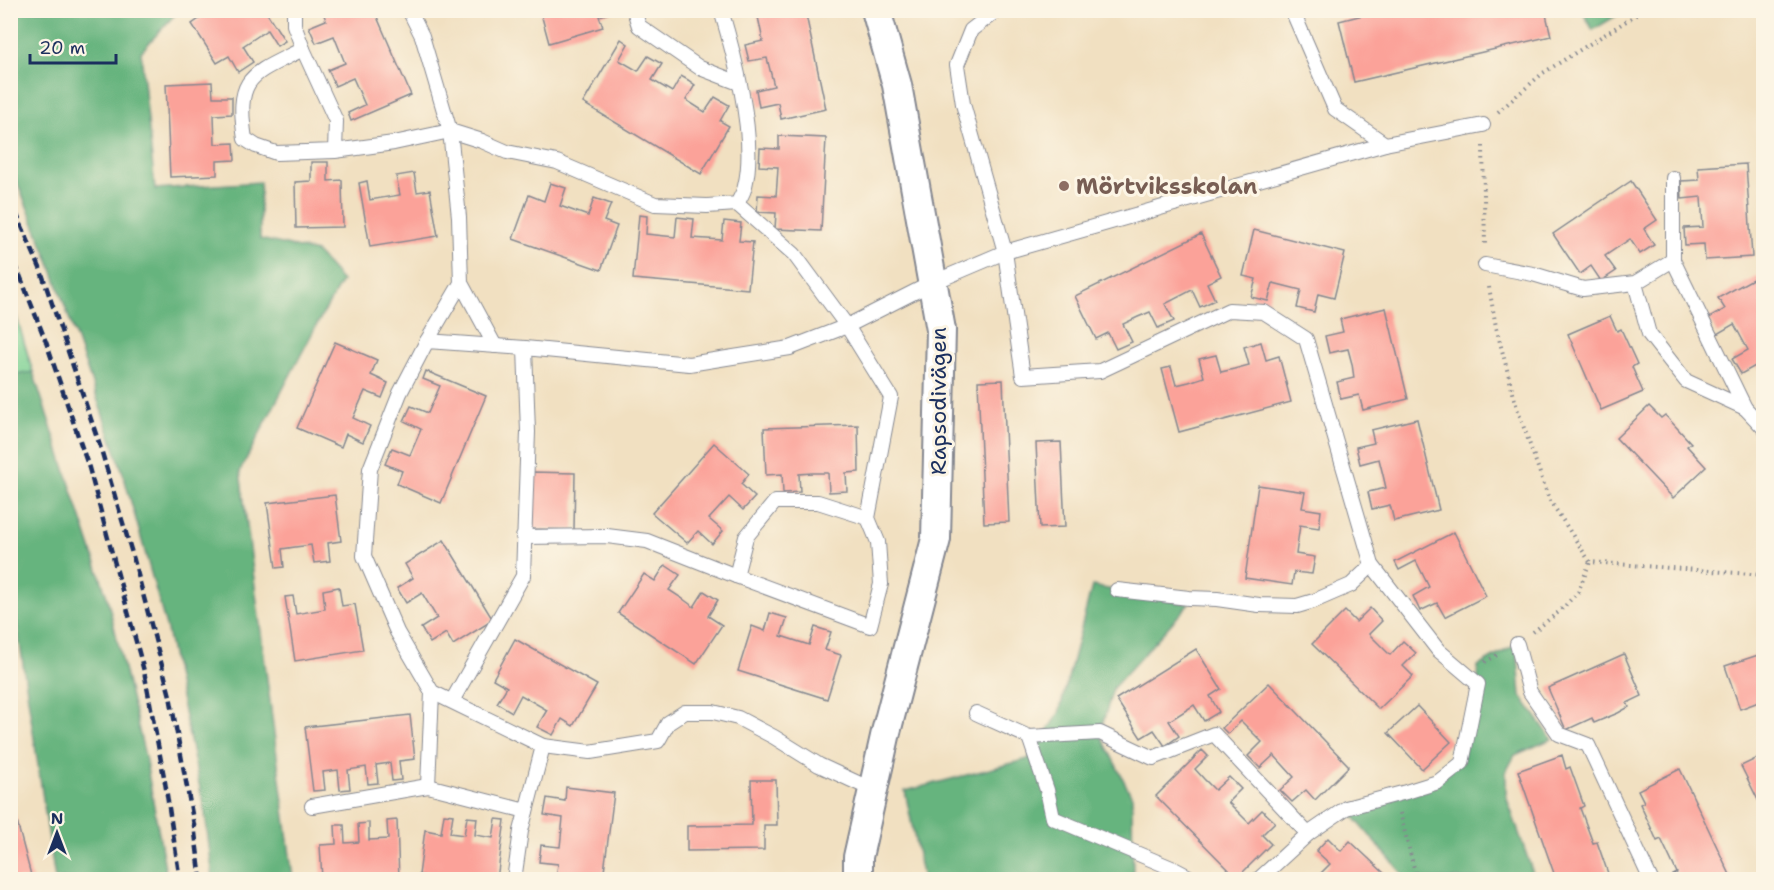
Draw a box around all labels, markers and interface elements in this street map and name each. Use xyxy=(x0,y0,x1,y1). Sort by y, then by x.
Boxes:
scale bar xyxy=(30,27,116,65)
text: 20 m xyxy=(39,36,85,60)
place label: Mörtviksskolan xyxy=(1076,172,1258,201)
marker: Mörtviksskolan xyxy=(1057,179,1071,193)
street label: Rapsodivägen xyxy=(924,327,953,475)
north arrow xyxy=(27,803,87,863)
text: N xyxy=(51,808,63,829)

